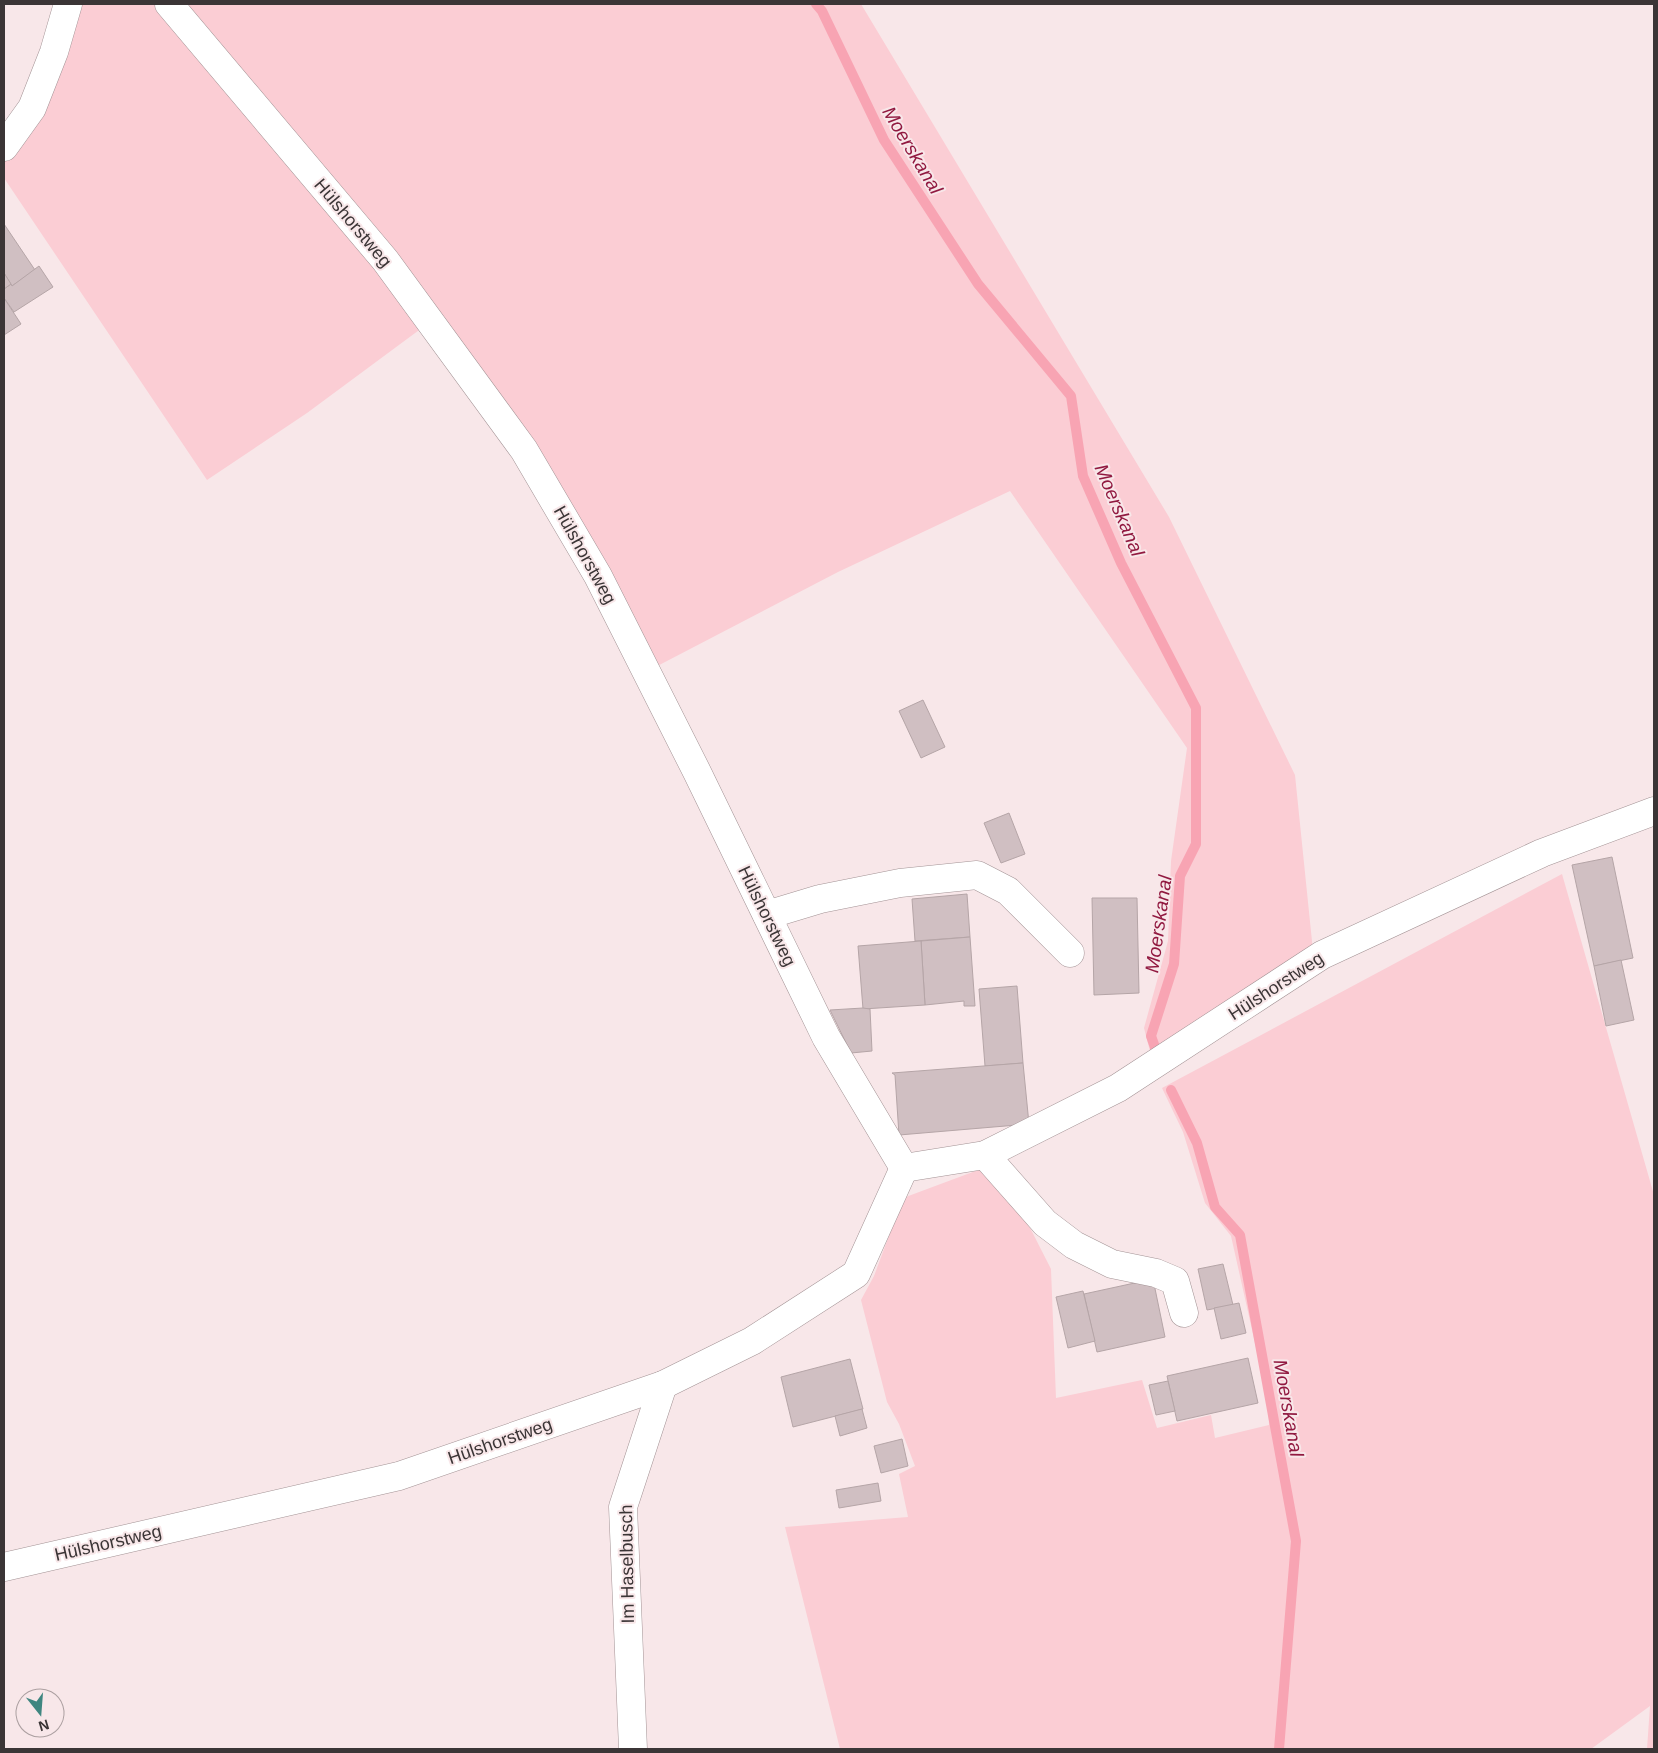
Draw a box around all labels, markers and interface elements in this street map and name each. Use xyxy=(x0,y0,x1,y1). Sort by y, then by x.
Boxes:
water label: Moerskanal xyxy=(878,103,947,198)
street label: Hülshorstweg xyxy=(310,175,396,271)
water label: Moerskanal xyxy=(1091,461,1149,560)
street label: Hülshorstweg xyxy=(550,502,620,608)
street label: Hülshorstweg xyxy=(734,863,800,969)
water label: Moerskanal xyxy=(1141,873,1176,974)
street label: Hülshorstweg xyxy=(1225,948,1327,1024)
water label: Moerskanal xyxy=(1270,1358,1308,1459)
street label: Hülshorstweg xyxy=(445,1414,555,1468)
street label: Im Haselbusch xyxy=(616,1504,638,1624)
street label: Hülshorstweg xyxy=(53,1521,163,1565)
north arrow xyxy=(15,1688,65,1738)
text: N xyxy=(37,1716,51,1735)

